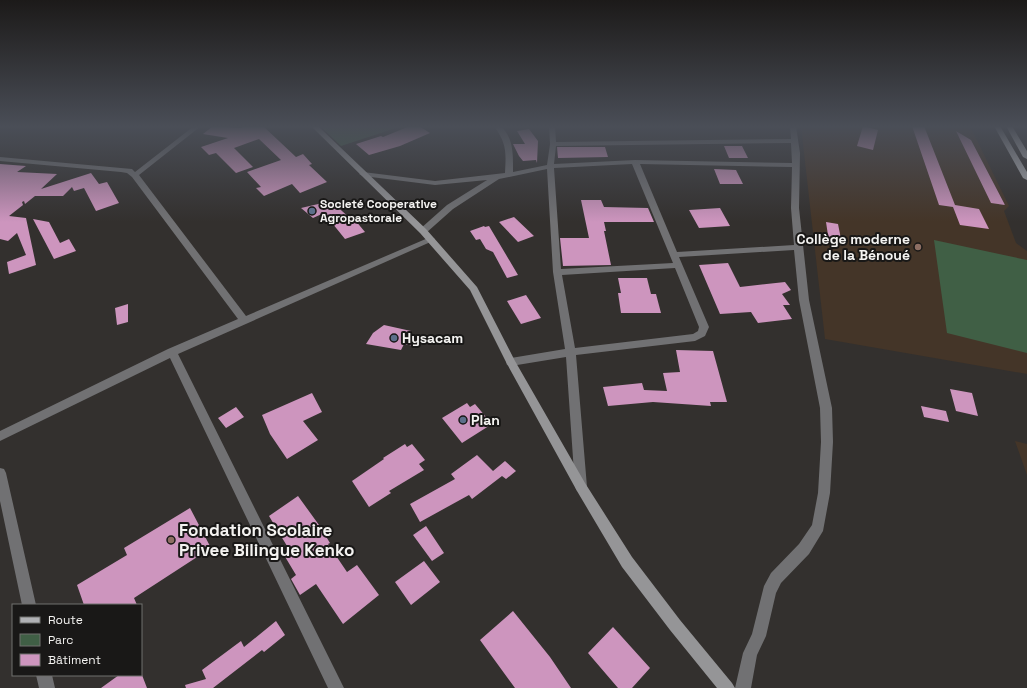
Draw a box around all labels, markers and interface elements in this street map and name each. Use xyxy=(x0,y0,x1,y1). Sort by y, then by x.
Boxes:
place label: Societé Cooperative Agropastorale xyxy=(320,196,437,226)
marker: Societé Cooperative Agropastorale xyxy=(307,206,317,216)
place label: Collège moderne de la Bénoué xyxy=(797,230,910,264)
marker: Collège moderne de la Bénoué xyxy=(913,242,923,252)
place label: Hysacam xyxy=(402,329,463,347)
marker: Hysacam xyxy=(389,333,399,343)
place label: Plan xyxy=(471,411,500,429)
marker: Plan xyxy=(458,415,468,425)
place label: Fondation Scolaire Privee Bilingue Kenko xyxy=(179,519,354,561)
marker: Fondation Scolaire Privee Bilingue Kenko xyxy=(166,535,176,545)
legend xyxy=(12,604,142,676)
text: Route xyxy=(48,612,83,628)
text: Parc xyxy=(48,632,73,648)
text: Bâtiment xyxy=(48,652,101,668)

